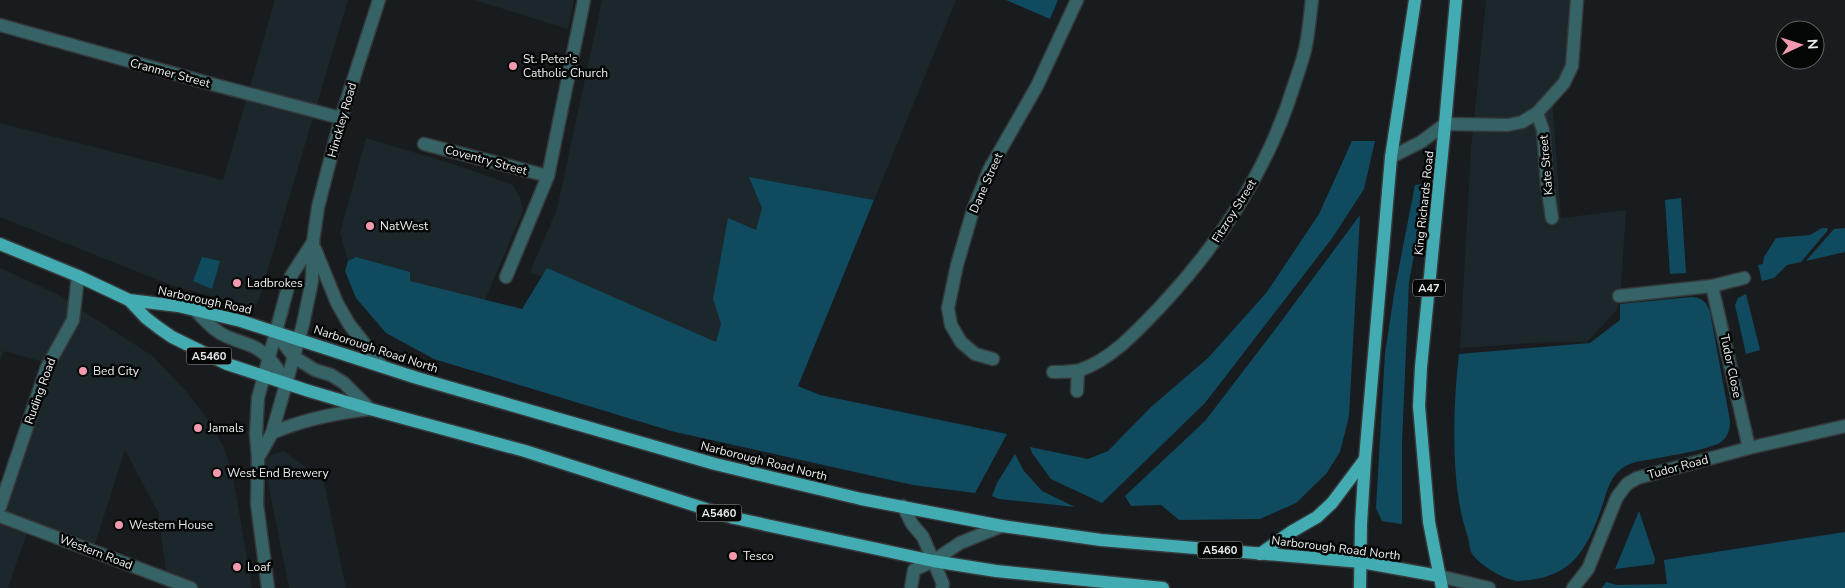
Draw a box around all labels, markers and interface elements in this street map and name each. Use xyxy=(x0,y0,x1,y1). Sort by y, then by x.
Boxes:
north arrow xyxy=(1775,20,1825,70)
text: N xyxy=(1803,38,1822,50)
place label: St. Peter's Catholic Church xyxy=(523,51,608,81)
street label: Cranmer Street xyxy=(128,55,213,92)
marker: St. Peter's Catholic Church xyxy=(507,60,519,72)
street label: Hinckley Road xyxy=(324,81,360,159)
street label: Kate Street xyxy=(1535,134,1557,196)
street label: Coventry Street xyxy=(443,141,530,179)
street label: Dane Street xyxy=(966,150,1007,216)
street label: King Richards Road xyxy=(1411,150,1437,256)
street label: Fitzroy Street xyxy=(1208,176,1260,246)
place label: NatWest xyxy=(380,218,429,234)
marker: NatWest xyxy=(364,220,376,232)
place label: Ladbrokes xyxy=(247,275,303,291)
marker: Ladbrokes xyxy=(231,277,243,289)
road number: A47 xyxy=(1413,280,1445,296)
street label: Narborough Road xyxy=(157,282,253,318)
street label: Narborough Road North xyxy=(312,321,440,377)
street label: Tudor Close xyxy=(1716,333,1746,399)
road number: A5460 xyxy=(186,348,232,364)
street label: Ruding Road xyxy=(21,356,59,426)
place label: Bed City xyxy=(93,363,140,379)
marker: Bed City xyxy=(77,365,89,377)
place label: Jamals xyxy=(207,420,244,436)
marker: Jamals xyxy=(192,422,204,434)
street label: Narborough Road North xyxy=(699,438,829,484)
street label: Tudor Road xyxy=(1646,451,1710,483)
place label: West End Brewery xyxy=(227,465,329,481)
marker: West End Brewery xyxy=(211,467,223,479)
road number: A5460 xyxy=(696,504,742,522)
place label: Western House xyxy=(129,517,213,533)
marker: Western House xyxy=(113,519,125,531)
street label: Western Road xyxy=(57,531,135,573)
street label: Narborough Road North xyxy=(1271,532,1401,564)
road number: A5460 xyxy=(1198,542,1242,558)
place label: Tesco xyxy=(743,548,774,564)
marker: Tesco xyxy=(727,550,739,562)
place label: Loaf xyxy=(247,559,271,575)
marker: Loaf xyxy=(231,561,243,573)

